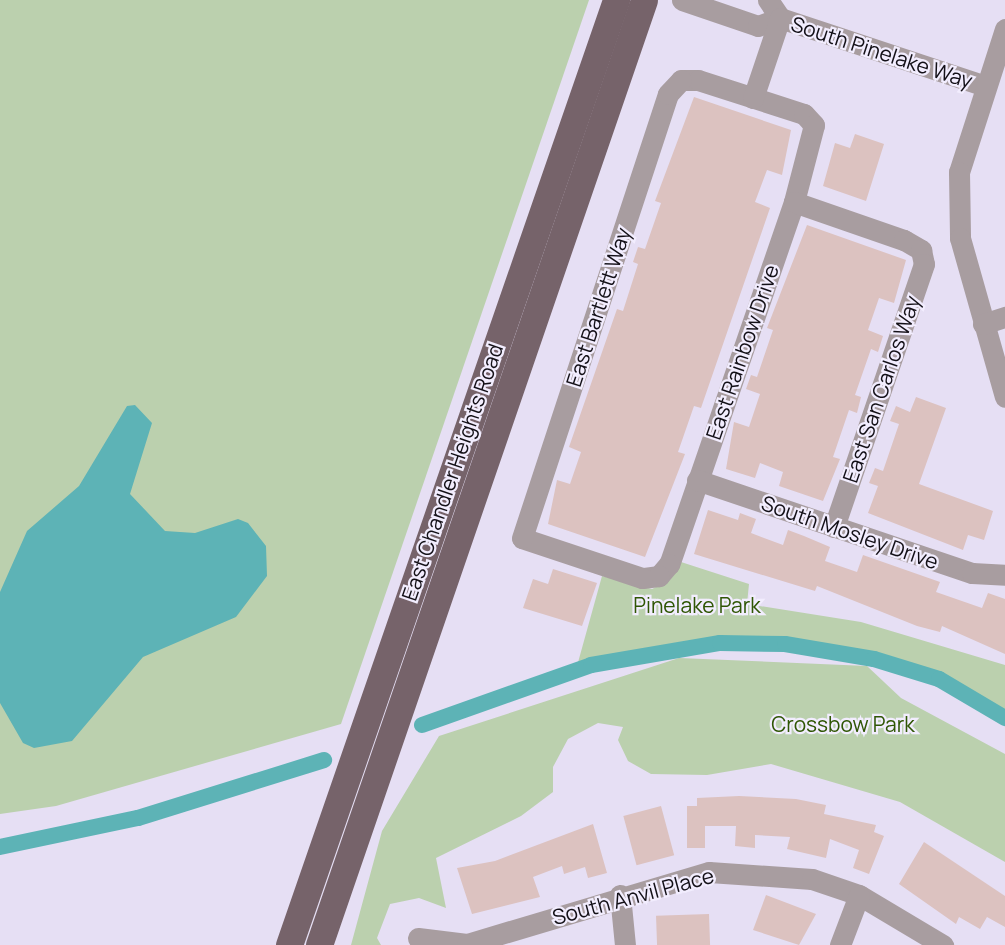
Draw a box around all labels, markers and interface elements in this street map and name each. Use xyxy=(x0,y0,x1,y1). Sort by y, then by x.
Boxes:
street label: South Pinelake Way xyxy=(788,11,976,93)
street label: East Bartlett Way xyxy=(560,224,636,390)
street label: East Rainbow Drive xyxy=(700,261,784,443)
street label: East San Carlos Way xyxy=(837,292,925,486)
street label: East Chandler Heights Road xyxy=(396,340,508,604)
street label: South Mosley Drive xyxy=(758,490,942,574)
park label: Pinelake Park xyxy=(633,592,761,618)
park label: Crossbow Park xyxy=(771,711,915,737)
street label: South Anvil Place xyxy=(549,862,717,930)

